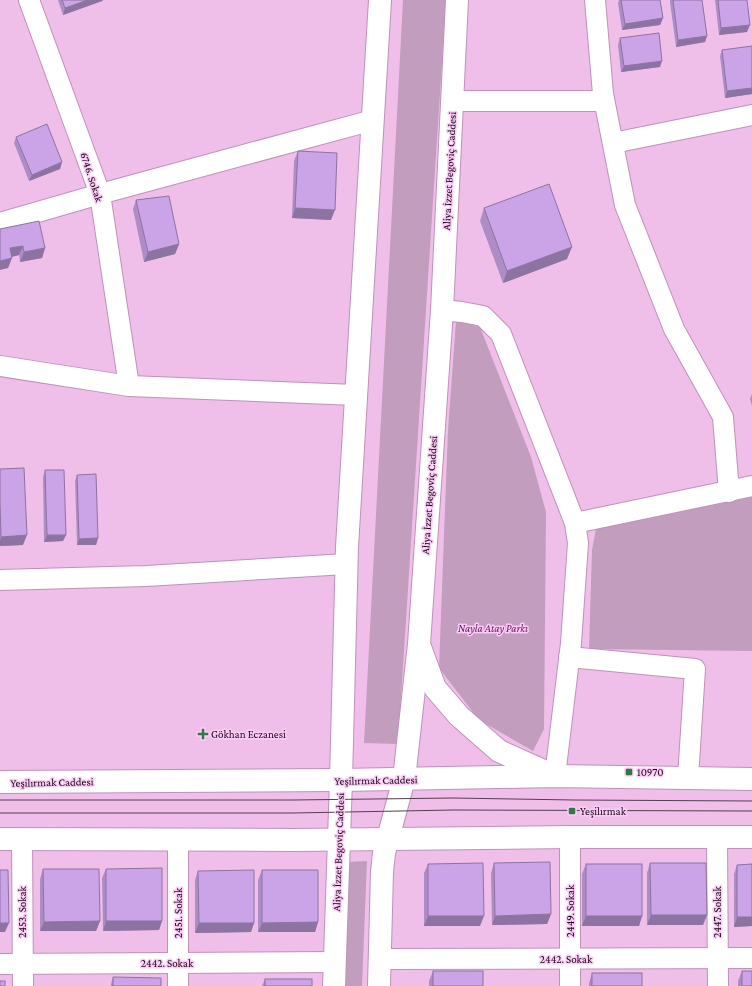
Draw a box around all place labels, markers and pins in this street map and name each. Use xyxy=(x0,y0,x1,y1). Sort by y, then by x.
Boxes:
place label: Gökhan Eczanesi xyxy=(211,728,286,740)
marker: Gökhan Eczanesi xyxy=(198,729,208,739)
place label: 10970 xyxy=(637,766,663,778)
marker: 10970 xyxy=(624,767,634,777)
place label: Yeşilırmak xyxy=(580,805,627,818)
marker: Yeşilırmak xyxy=(567,806,577,816)

